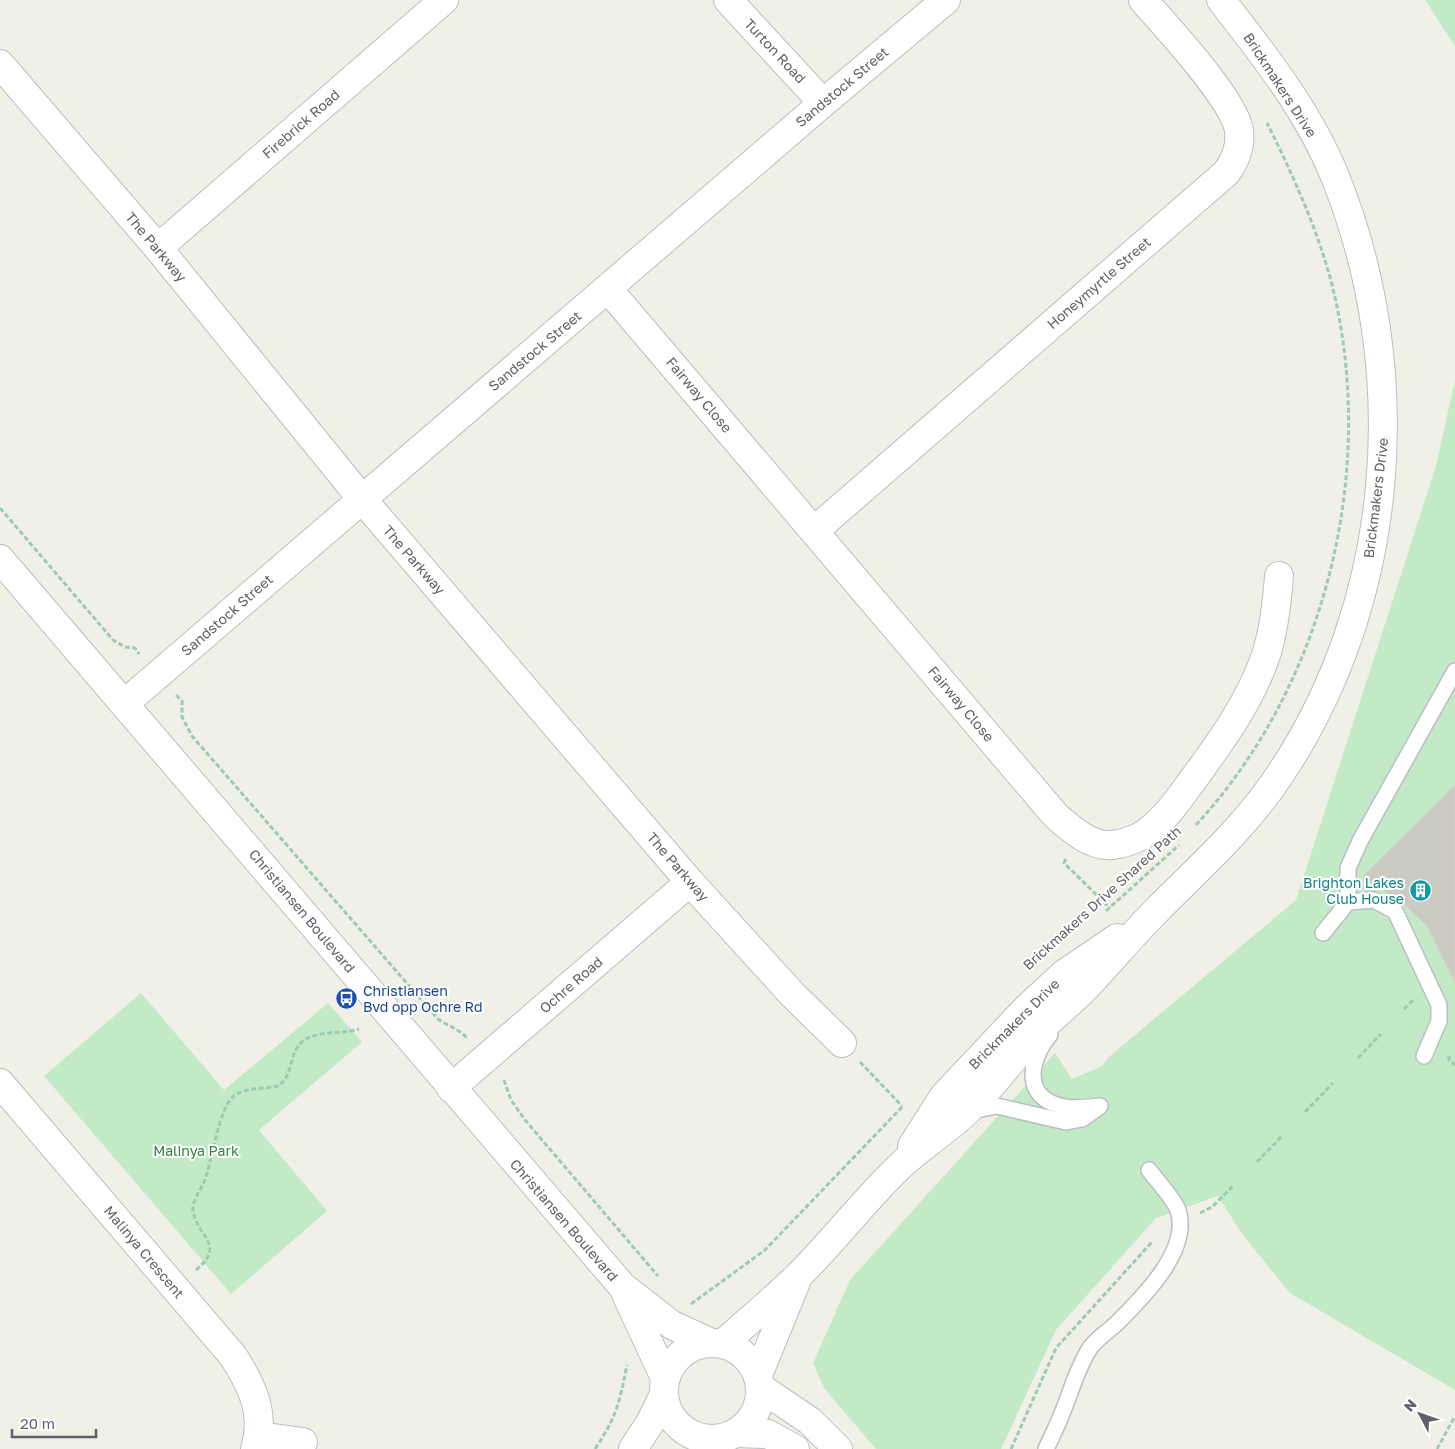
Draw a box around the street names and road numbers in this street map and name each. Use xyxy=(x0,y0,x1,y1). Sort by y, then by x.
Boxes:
street label: Turton Road xyxy=(741,15,810,86)
street label: Brickmakers Drive xyxy=(1240,29,1321,140)
street label: Sandstock Street xyxy=(792,43,892,130)
street label: Firebrick Road xyxy=(259,85,343,162)
street label: The Parkway xyxy=(122,208,191,285)
street label: Honeymyrtle Street xyxy=(1043,233,1154,332)
street label: Sandstock Street xyxy=(485,307,585,394)
street label: Fairway Close xyxy=(663,353,736,436)
street label: Brickmakers Drive xyxy=(1360,437,1391,559)
street label: The Parkway xyxy=(380,522,449,598)
street label: Sandstock Street xyxy=(177,570,276,659)
street label: Fairway Close xyxy=(925,662,998,745)
street label: Brickmakers Drive Shared Path xyxy=(1019,822,1184,973)
street label: The Parkway xyxy=(644,829,713,905)
street label: Christiansen Boulevard xyxy=(246,845,359,976)
street label: Ochre Road xyxy=(536,953,606,1017)
street label: Brickmakers Drive xyxy=(965,975,1063,1073)
street label: Christiansen Boulevard xyxy=(507,1155,622,1284)
street label: Malinya Crescent xyxy=(101,1202,188,1301)

